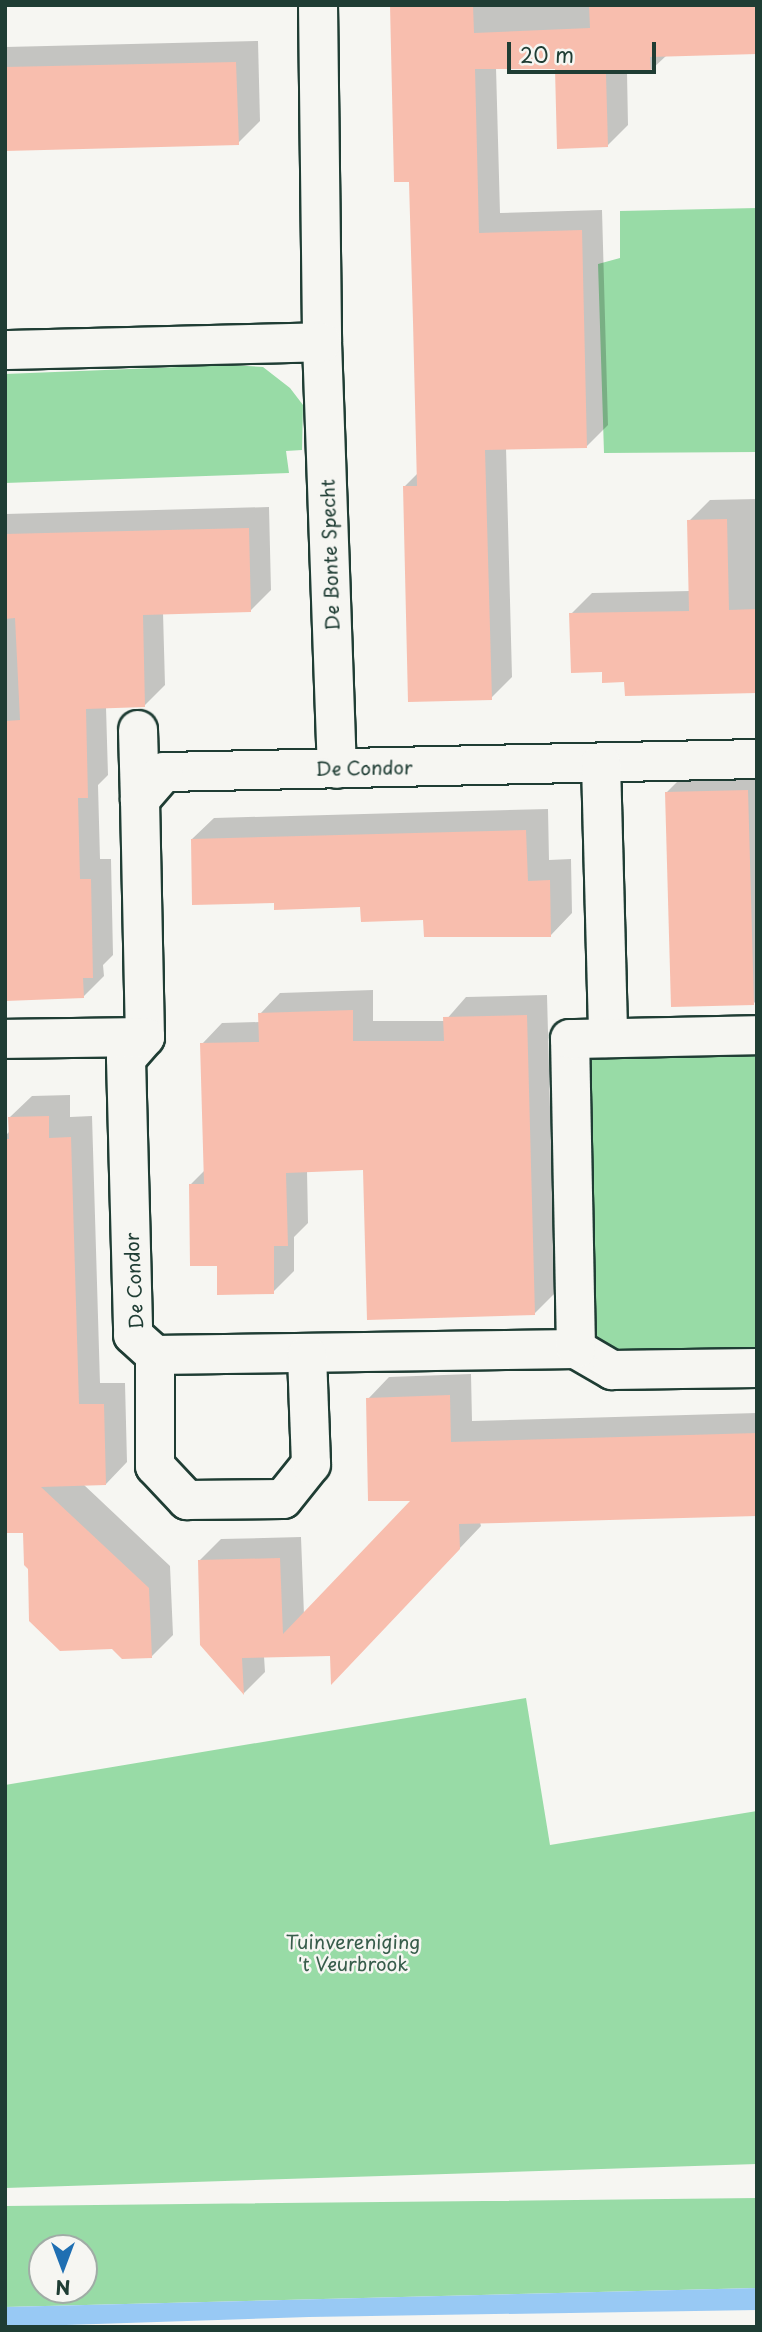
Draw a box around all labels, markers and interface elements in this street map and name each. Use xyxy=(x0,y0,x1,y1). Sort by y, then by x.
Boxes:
scale bar xyxy=(510,28,659,72)
text: 20 m xyxy=(520,38,574,70)
street label: De Bonte Specht xyxy=(316,478,344,632)
street label: De Condor xyxy=(315,756,413,780)
street label: De Condor xyxy=(120,1232,148,1330)
park label: Tuinvereniging 't Veurbrook xyxy=(286,1931,420,1975)
north arrow xyxy=(28,2234,98,2304)
text: N xyxy=(55,2274,71,2302)

